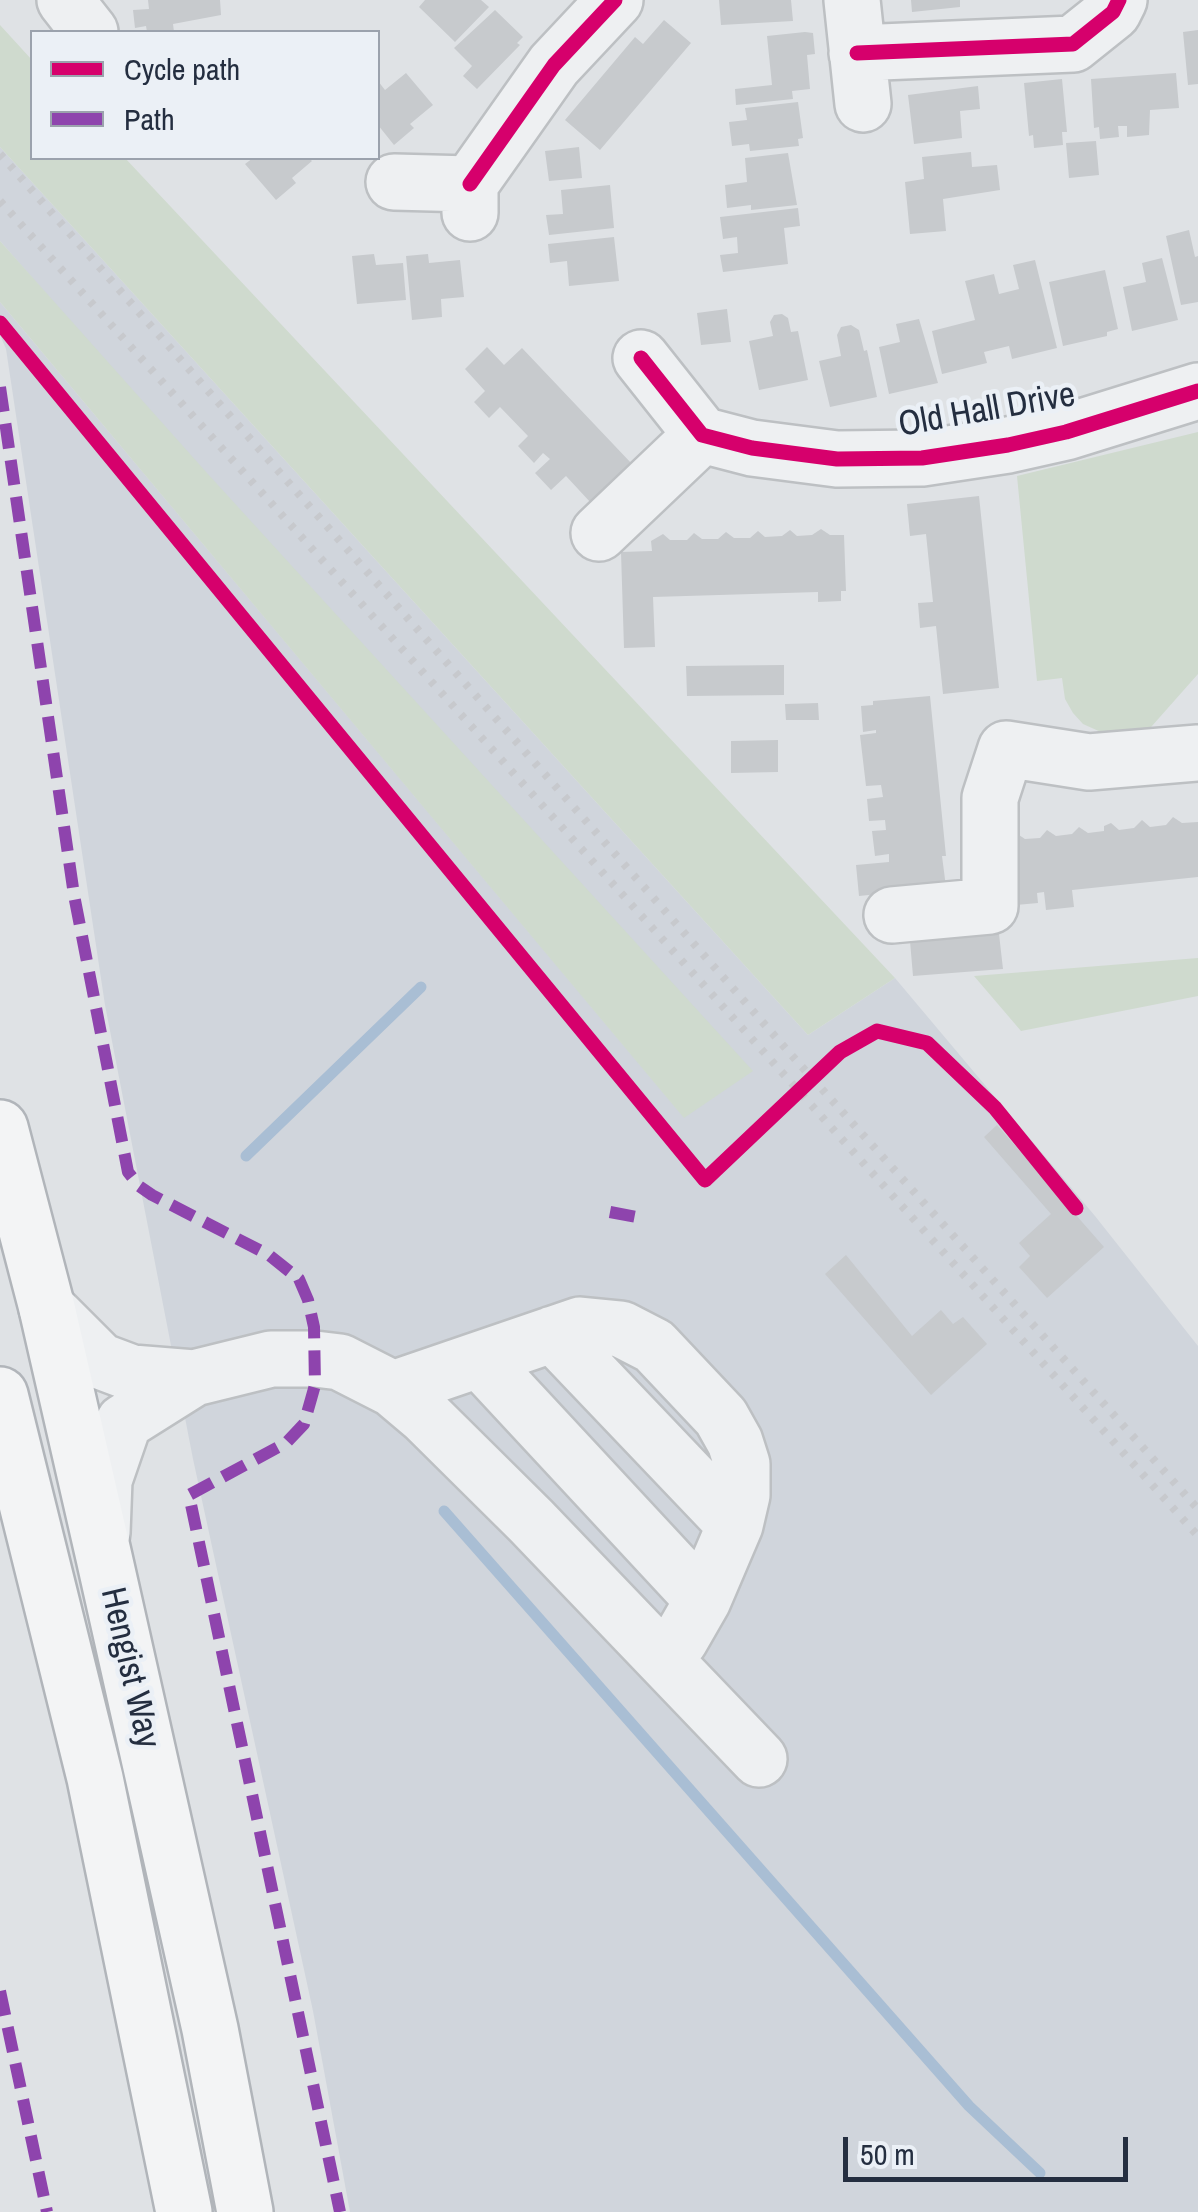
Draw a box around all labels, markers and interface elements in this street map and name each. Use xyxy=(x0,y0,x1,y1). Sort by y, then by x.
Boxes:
legend xyxy=(30,30,380,160)
text: Cycle path xyxy=(124,49,240,89)
text: Path xyxy=(124,99,175,139)
street label: Old Hall Drive xyxy=(895,375,1079,447)
street label: Hengist Way xyxy=(90,1584,168,1752)
scale bar xyxy=(848,2117,1133,2179)
text: 50 m xyxy=(860,2134,915,2174)

